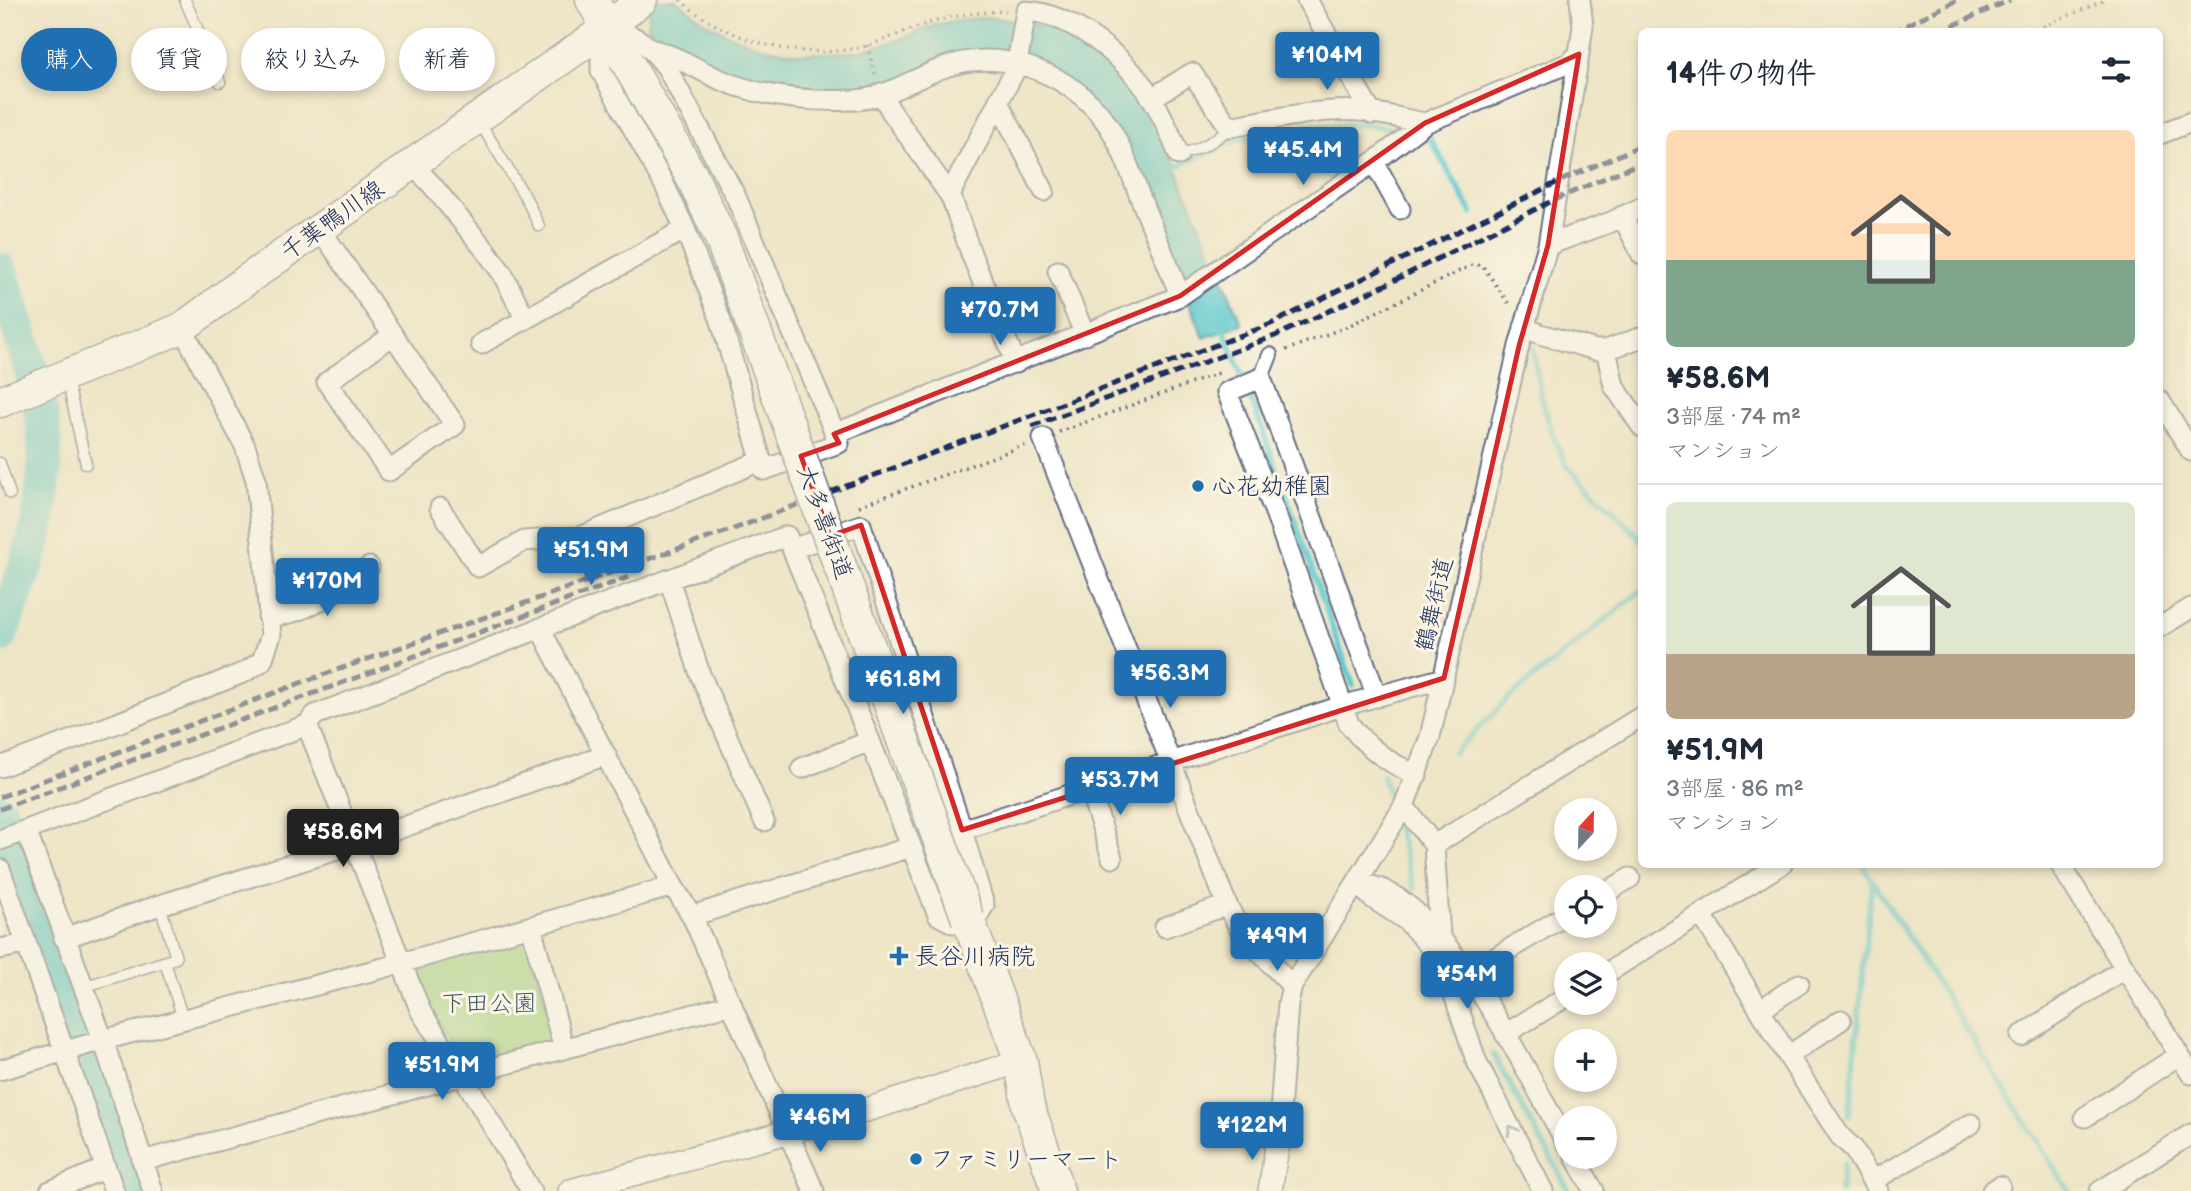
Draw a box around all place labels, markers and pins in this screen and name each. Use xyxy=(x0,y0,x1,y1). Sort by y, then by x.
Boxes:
pin: ¥104M xyxy=(1278,32,1376,92)
pin: ¥45.4M xyxy=(1246,128,1360,187)
pin: ¥70.7M xyxy=(943,288,1057,347)
place label: 心花幼稚園 xyxy=(1212,472,1332,501)
marker: 心花幼稚園 xyxy=(1190,478,1206,494)
pin: ¥51.9M xyxy=(534,528,648,587)
pin: ¥170M xyxy=(278,558,376,618)
pin: ¥56.3M xyxy=(1113,650,1227,710)
pin: ¥61.8M xyxy=(846,656,960,716)
pin: ¥53.7M xyxy=(1063,758,1177,817)
pin: ¥58.6M xyxy=(286,810,400,869)
pin: ¥49M xyxy=(1236,914,1318,973)
place label: 長谷川病院 xyxy=(915,942,1035,971)
marker: 長谷川病院 xyxy=(889,946,909,966)
pin: ¥54M xyxy=(1426,951,1508,1011)
pin: ¥51.9M xyxy=(385,1042,499,1102)
pin: ¥46M xyxy=(779,1094,861,1154)
pin: ¥122M xyxy=(1203,1102,1301,1162)
place label: ファミリーマート xyxy=(930,1145,1122,1174)
marker: ファミリーマート xyxy=(908,1151,924,1167)

